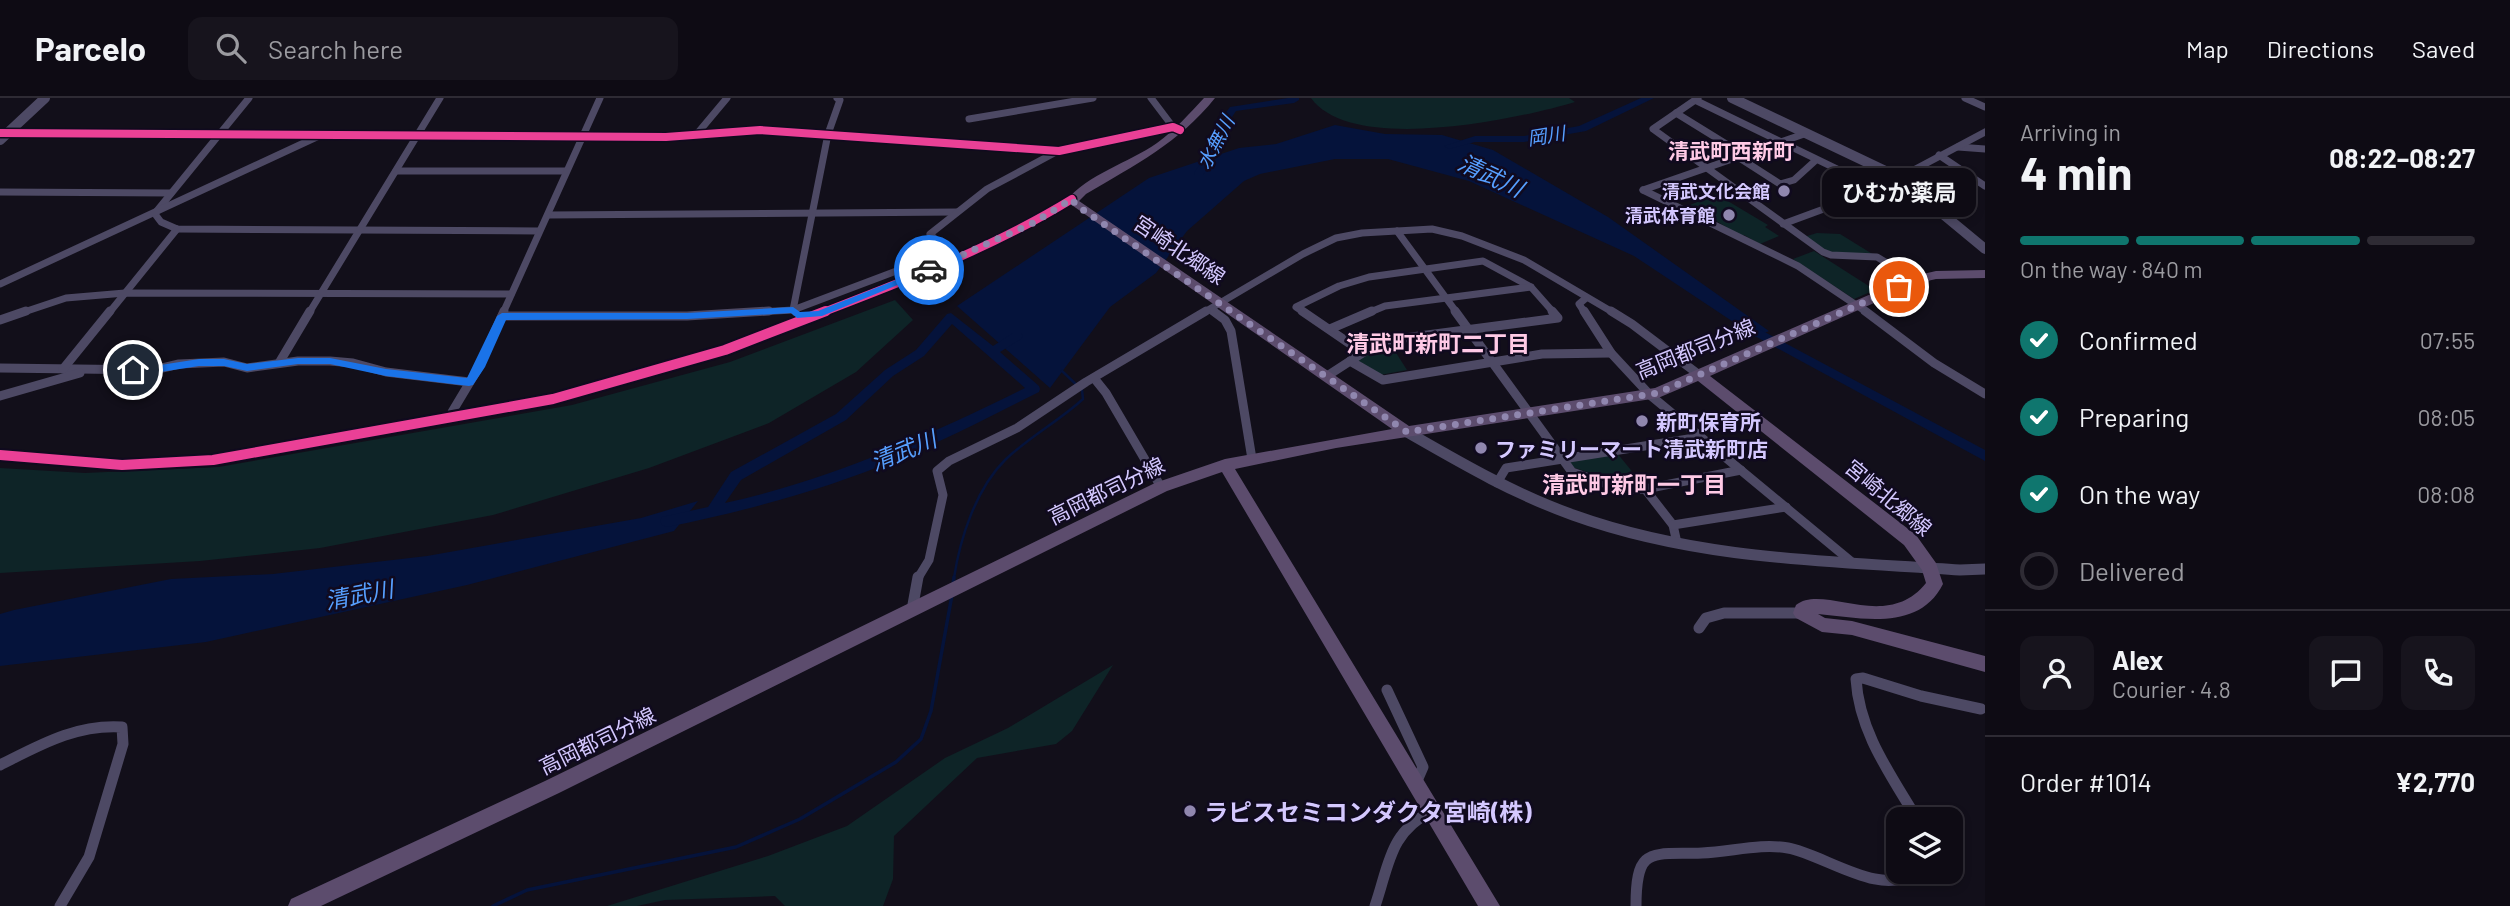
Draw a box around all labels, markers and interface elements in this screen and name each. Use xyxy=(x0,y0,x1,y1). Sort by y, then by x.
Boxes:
search box xyxy=(188,17,678,80)
text: Parcelo xyxy=(35,28,146,68)
icon: search xyxy=(212,29,250,67)
text: Search here xyxy=(268,33,403,64)
text: Map xyxy=(2186,34,2229,63)
text: Directions xyxy=(2267,34,2374,63)
text: Saved xyxy=(2412,34,2475,63)
water label: 水無川 xyxy=(1191,110,1239,173)
text: Arriving in xyxy=(2020,118,2121,146)
water label: 岡川 xyxy=(1525,120,1569,149)
district label: 清武町西新町 xyxy=(1668,138,1794,163)
text: 08:22–08:27 xyxy=(2329,142,2475,173)
text: 4 min xyxy=(2020,144,2132,199)
water label: 清武川 xyxy=(1454,148,1531,204)
callout: ひむか薬局 xyxy=(1822,168,1976,217)
text: ひむか薬局 xyxy=(1842,178,1957,206)
place label: 清武文化会館 xyxy=(1662,180,1770,202)
marker: 清武文化会館 xyxy=(1776,183,1792,199)
place label: 清武体育館 xyxy=(1625,204,1715,226)
marker: 清武体育館 xyxy=(1721,207,1737,223)
street label: 宮崎北郷線 xyxy=(1129,209,1231,289)
courier xyxy=(894,235,964,305)
icon: car xyxy=(910,251,948,289)
text: On the way · 840 m xyxy=(2020,255,2203,283)
pin xyxy=(1869,257,1929,317)
icon: bag xyxy=(1880,268,1918,306)
street label: 高岡都司分線 xyxy=(1632,313,1758,383)
icon: check xyxy=(2020,321,2058,359)
text: Confirmed xyxy=(2079,324,2198,355)
text: 07:55 xyxy=(2420,326,2475,354)
district label: 清武町新町二丁目 xyxy=(1346,329,1530,357)
pin xyxy=(103,340,163,400)
icon: home xyxy=(114,351,152,389)
icon: check xyxy=(2020,398,2058,436)
text: Preparing xyxy=(2079,401,2189,432)
text: 08:05 xyxy=(2417,403,2475,431)
place label: 新町保育所 xyxy=(1656,409,1761,434)
marker: 新町保育所 xyxy=(1634,413,1650,429)
water label: 清武川 xyxy=(866,423,943,476)
place label: ファミリーマート清武新町店 xyxy=(1495,436,1768,461)
marker: ファミリーマート清武新町店 xyxy=(1473,440,1489,456)
street label: 高岡都司分線 xyxy=(1044,451,1168,529)
street label: 宮崎北郷線 xyxy=(1841,454,1937,540)
district label: 清武町新町一丁目 xyxy=(1542,470,1726,498)
icon: check xyxy=(2020,475,2058,513)
text: On the way xyxy=(2079,478,2200,509)
text: 08:08 xyxy=(2417,480,2475,508)
text: Delivered xyxy=(2079,555,2185,586)
water label: 清武川 xyxy=(322,573,398,614)
button: person xyxy=(2020,636,2094,710)
button: chat xyxy=(2309,636,2383,710)
button: phone xyxy=(2401,636,2475,710)
text: Alex xyxy=(2112,644,2163,675)
text: Courier · 4.8 xyxy=(2112,675,2231,703)
street label: 高岡都司分線 xyxy=(535,701,659,779)
text: Order #1014 xyxy=(2020,766,2152,797)
text: ¥2,770 xyxy=(2395,766,2475,797)
place label: ラピスセミコンダクタ宮崎(株) xyxy=(1204,797,1532,826)
marker: ラピスセミコンダクタ宮崎(株) xyxy=(1182,803,1198,819)
map controls xyxy=(1886,807,1963,884)
button: layers xyxy=(1886,807,1963,884)

